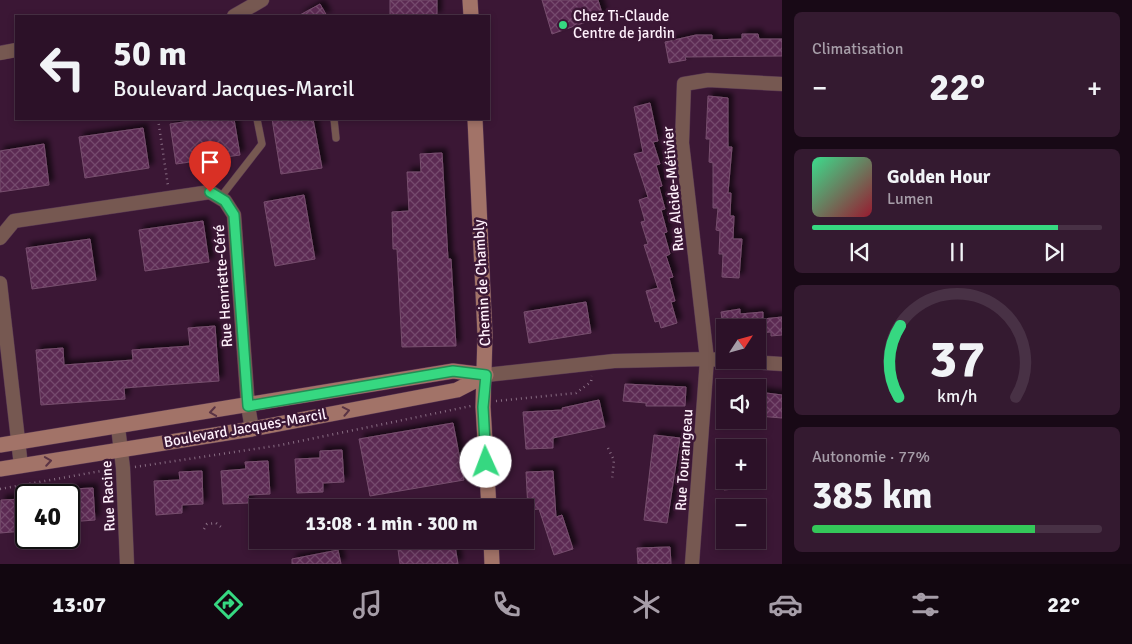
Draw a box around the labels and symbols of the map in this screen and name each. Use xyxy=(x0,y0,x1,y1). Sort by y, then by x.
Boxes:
place label: Chez Ti-Claude Centre de jardin xyxy=(573,7,675,42)
marker: Chez Ti-Claude Centre de jardin xyxy=(557,19,569,31)
street label: Rue Alcide-Métivier xyxy=(659,125,687,252)
pin xyxy=(189,141,231,192)
street label: Chemin de Chambly xyxy=(470,219,494,347)
street label: Rue Henriette-Céré xyxy=(210,224,236,348)
north arrow xyxy=(716,319,766,369)
street label: Boulevard Jacques-Marcil xyxy=(162,405,328,451)
one-way arrow xyxy=(209,406,218,416)
one-way arrow xyxy=(342,406,351,416)
street label: Rue Tourangeau xyxy=(671,408,697,512)
position arrow xyxy=(459,435,511,487)
one-way arrow xyxy=(44,457,52,467)
street label: Rue Racine xyxy=(97,460,119,532)
speed limit sign: 40 xyxy=(15,484,80,549)

